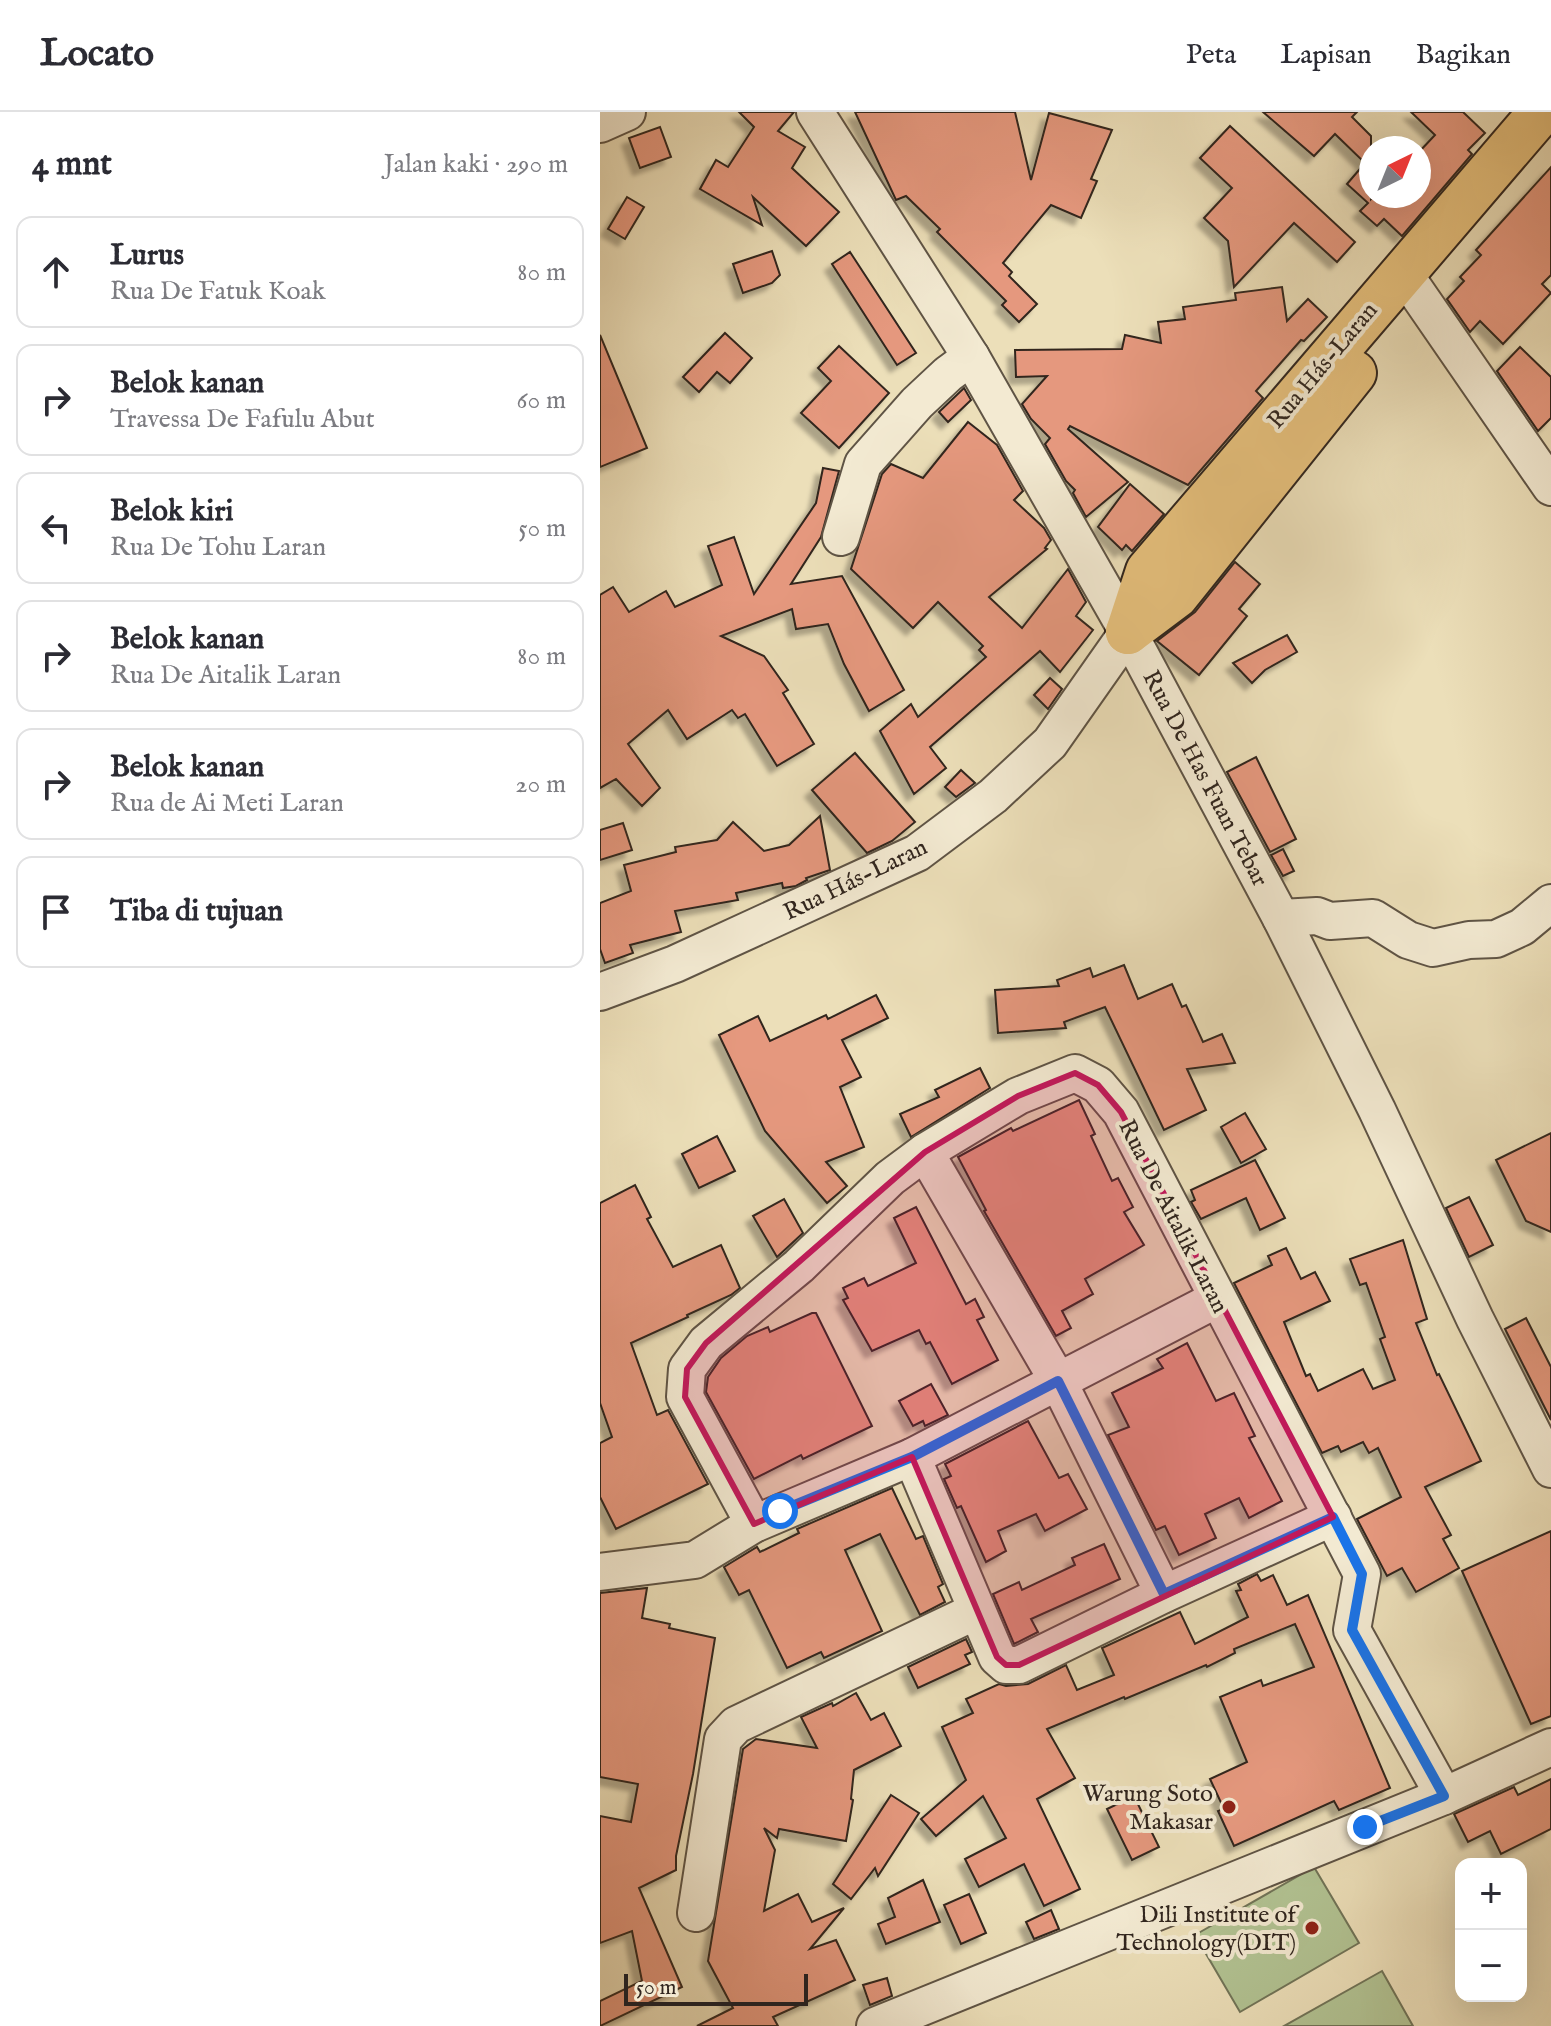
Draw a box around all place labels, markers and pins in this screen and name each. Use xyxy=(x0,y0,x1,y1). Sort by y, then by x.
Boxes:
place label: Warung Soto Makasar xyxy=(1083,1779,1213,1838)
marker: Warung Soto Makasar xyxy=(1220,1798,1238,1816)
place label: Dili Institute of Technology(DIT) xyxy=(1116,1900,1300,1959)
marker: Dili Institute of Technology(DIT) xyxy=(1303,1919,1321,1937)

